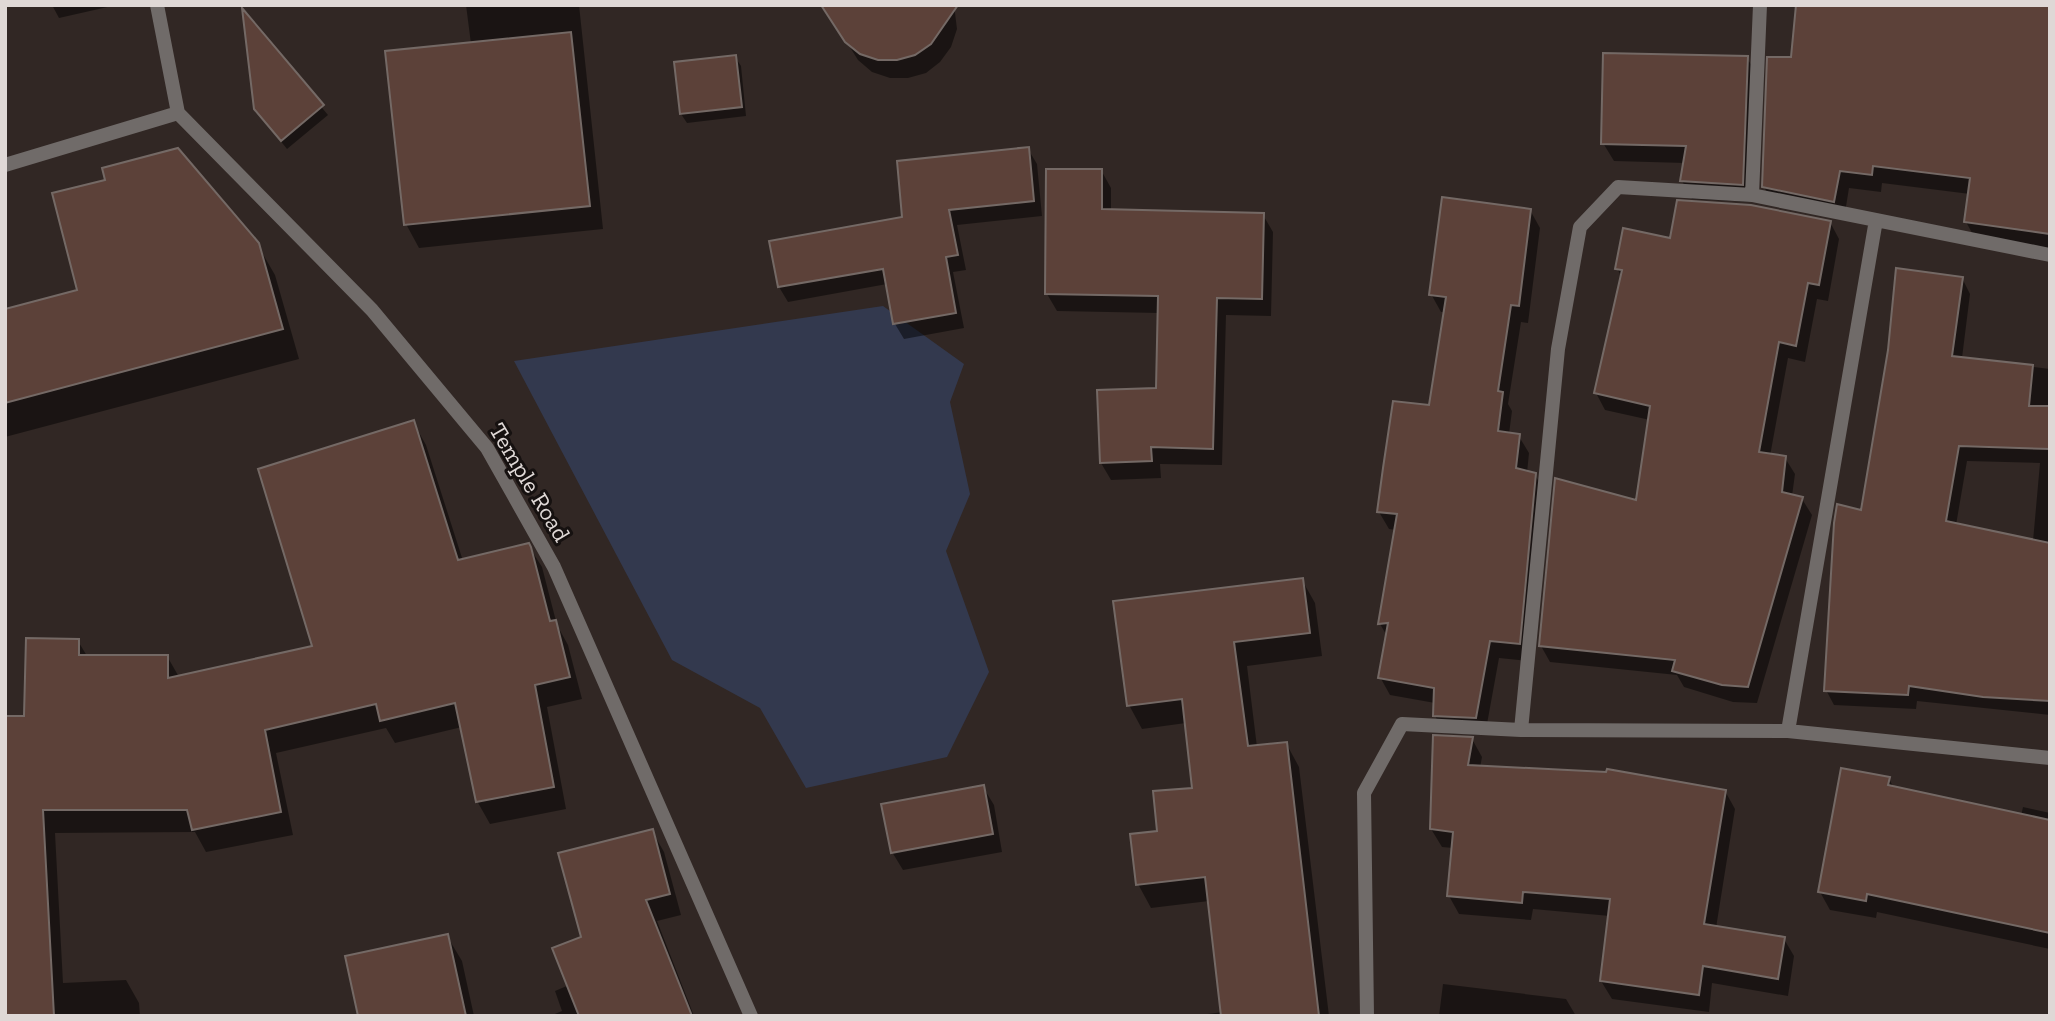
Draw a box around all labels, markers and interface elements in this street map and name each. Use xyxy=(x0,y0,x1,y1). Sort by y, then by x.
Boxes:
street label: Temple Road xyxy=(483,417,577,547)

